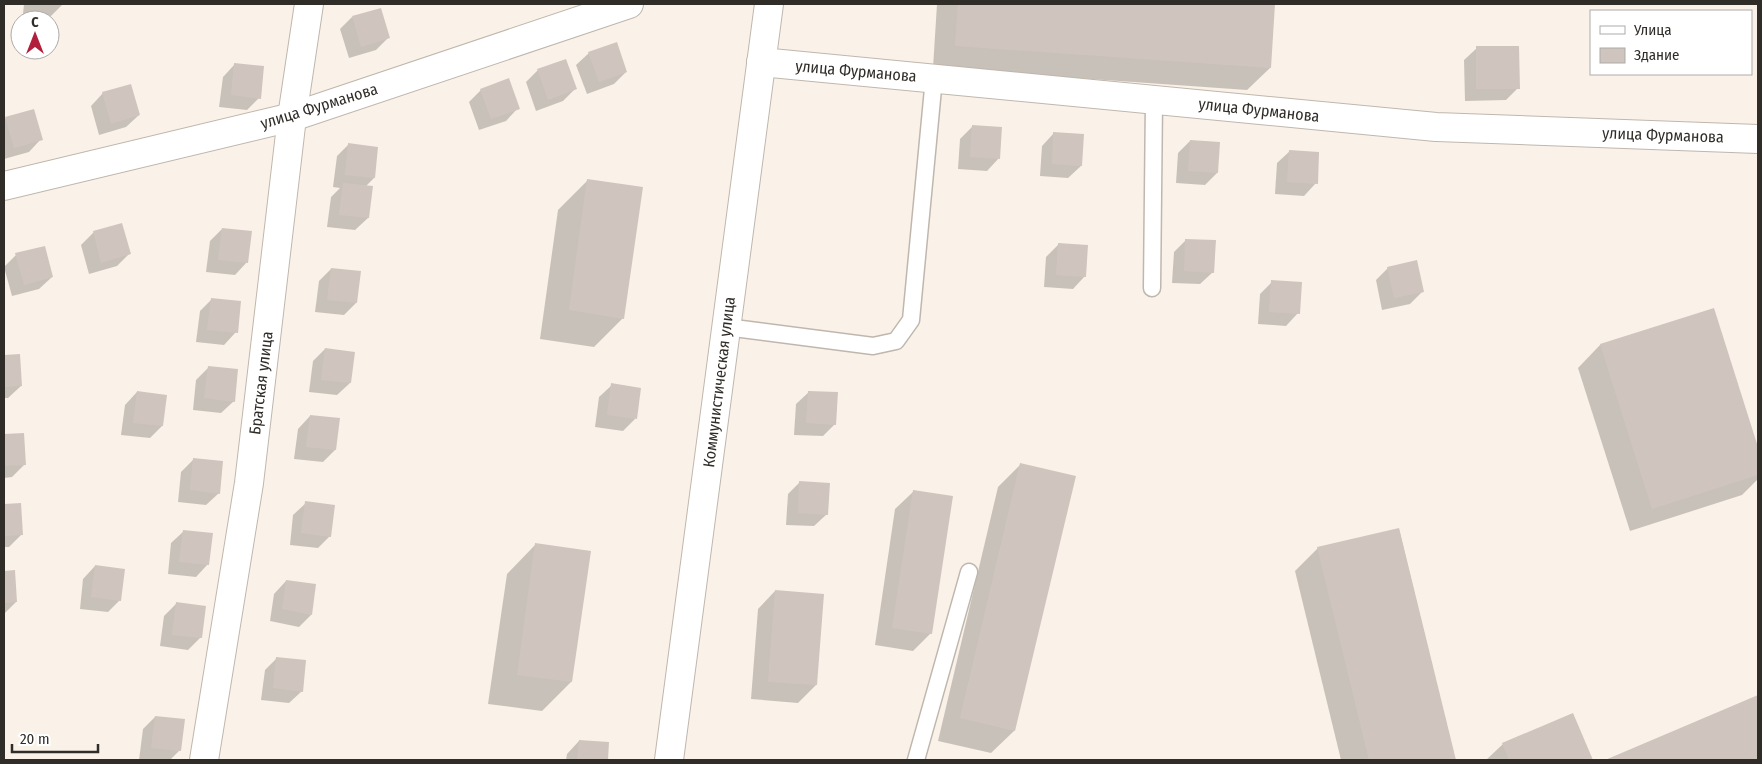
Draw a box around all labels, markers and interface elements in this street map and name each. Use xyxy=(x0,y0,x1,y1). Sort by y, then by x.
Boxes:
north arrow xyxy=(10,10,60,60)
legend xyxy=(1590,10,1752,75)
text: С xyxy=(31,14,39,31)
text: Улица xyxy=(1633,21,1672,39)
text: Здание xyxy=(1634,46,1680,64)
street label: улица Фурманова xyxy=(795,56,918,86)
street label: улица Фурманова xyxy=(258,79,380,133)
street label: улица Фурманова xyxy=(1198,94,1321,126)
street label: улица Фурманова xyxy=(1602,123,1724,147)
street label: Коммунистическая улица xyxy=(699,295,739,468)
street label: Братская улица xyxy=(245,330,277,436)
scale bar xyxy=(12,722,99,754)
text: 20 m xyxy=(20,730,50,748)

